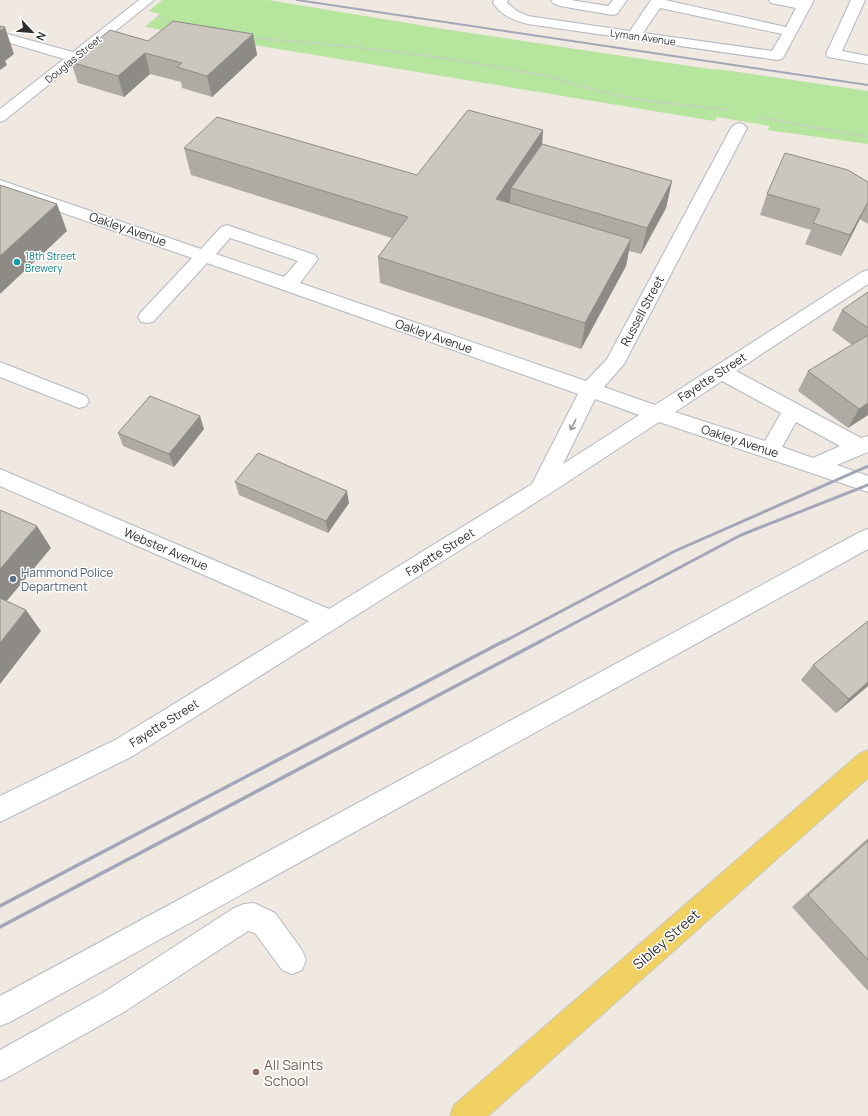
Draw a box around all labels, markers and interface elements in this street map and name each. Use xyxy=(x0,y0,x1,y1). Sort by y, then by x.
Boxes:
north arrow xyxy=(12,12,52,52)
street label: Lyman Avenue xyxy=(609,25,677,49)
text: N xyxy=(33,30,50,44)
street label: Douglas Street xyxy=(42,32,104,86)
street label: Oakley Avenue xyxy=(87,208,169,250)
place label: 18th Street Brewery xyxy=(25,249,76,275)
marker: 18th Street Brewery xyxy=(12,257,22,267)
street label: Russell Street xyxy=(616,273,668,349)
street label: Oakley Avenue xyxy=(393,315,475,357)
street label: Fayette Street xyxy=(674,348,750,406)
one-way arrow xyxy=(568,419,576,431)
street label: Oakley Avenue xyxy=(699,420,781,462)
street label: Webster Avenue xyxy=(121,524,211,574)
street label: Fayette Street xyxy=(402,524,478,580)
place label: Hammond Police Department xyxy=(21,564,113,595)
marker: Hammond Police Department xyxy=(8,574,18,584)
street label: Fayette Street xyxy=(126,695,202,751)
street label: Sibley Street xyxy=(629,904,704,973)
place label: All Saints School xyxy=(264,1055,323,1090)
marker: All Saints School xyxy=(251,1067,261,1077)

